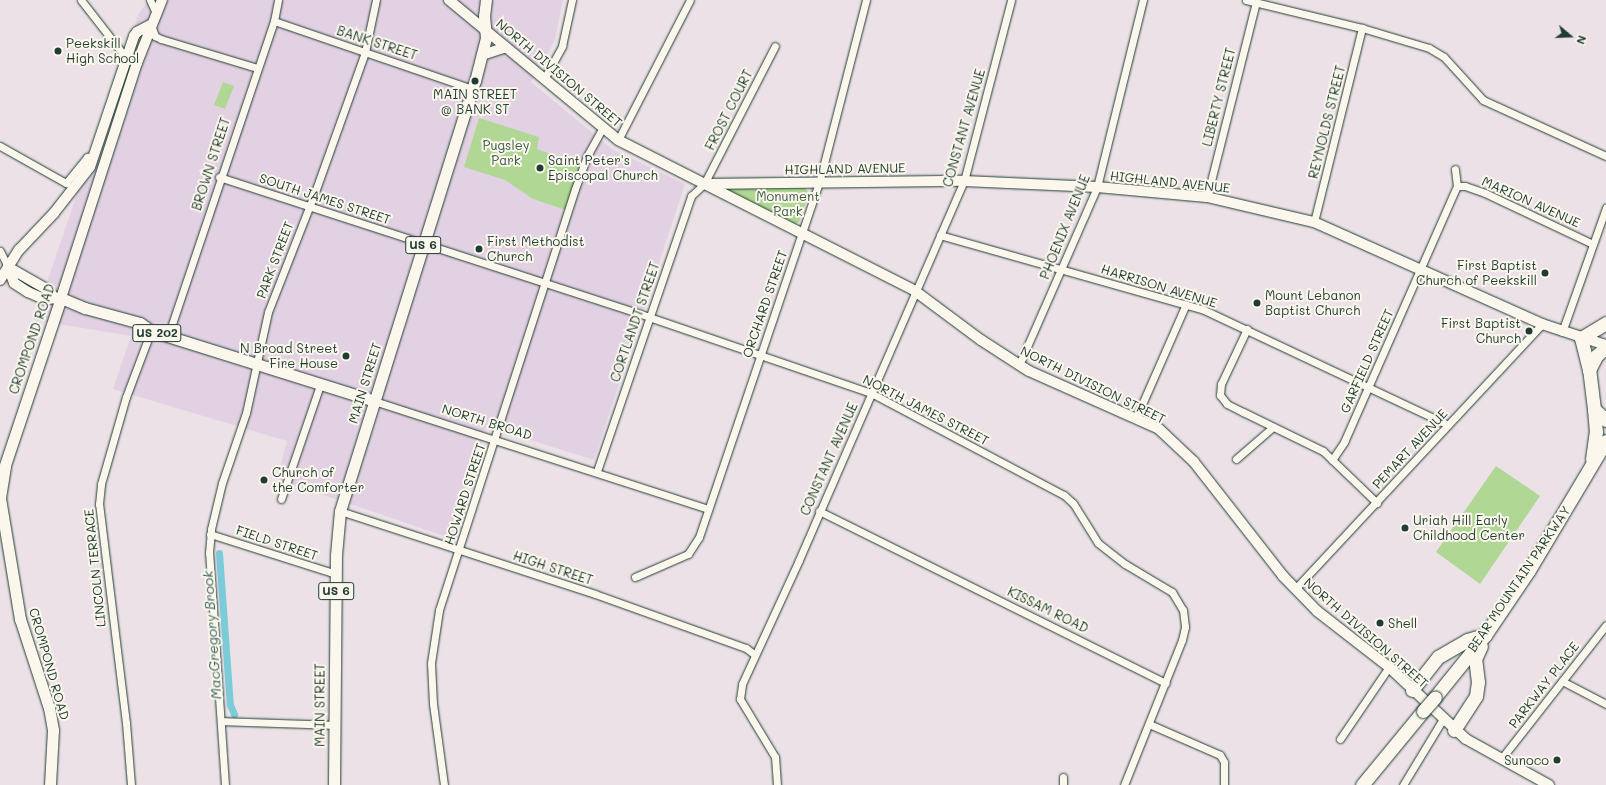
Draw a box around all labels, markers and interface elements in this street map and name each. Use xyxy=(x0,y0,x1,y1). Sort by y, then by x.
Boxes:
street label: NORTH DIVISION STREET xyxy=(493,16,625,130)
north arrow xyxy=(1550,16,1590,56)
street label: BANK STREET xyxy=(335,23,419,63)
text: N xyxy=(1573,34,1590,46)
place label: Peekskill High School xyxy=(66,36,139,67)
marker: Peekskill High School xyxy=(53,46,63,56)
street label: LIBERTY STREET xyxy=(1199,46,1239,148)
street label: REYNOLDS STREET xyxy=(1305,64,1349,180)
street label: FROST COURT xyxy=(702,67,756,153)
street label: CONSTANT AVENUE xyxy=(940,67,988,189)
marker: MAIN STREET @ BANK ST xyxy=(470,76,480,86)
place label: MAIN STREET @ BANK ST xyxy=(433,87,517,118)
street label: BROWN STREET xyxy=(189,116,233,212)
park label: Pugsley Park xyxy=(482,138,530,169)
place label: Saint Peter's Episcopal Church xyxy=(548,153,658,184)
street label: HIGHLAND AVENUE xyxy=(784,160,906,178)
marker: Saint Peter's Episcopal Church xyxy=(535,163,545,173)
street label: HIGHLAND AVENUE xyxy=(1109,168,1231,196)
street label: SOUTH JAMES STREET xyxy=(257,170,393,228)
street label: PHOENIX AVENUE xyxy=(1037,172,1093,282)
street label: MARION AVENUE xyxy=(1479,173,1583,231)
park label: Monument Park xyxy=(756,189,820,220)
street label: PARK STREET xyxy=(253,219,297,301)
place label: First Methodist Church xyxy=(487,234,584,265)
road number: US 6 xyxy=(405,235,441,255)
marker: First Methodist Church xyxy=(474,244,484,254)
street label: ORCHARD STREET xyxy=(739,248,791,360)
place label: First Baptist Church of Peekskill xyxy=(1416,258,1537,289)
street label: CORTLANDT STREET xyxy=(607,260,663,384)
street label: HARRISON AVENUE xyxy=(1099,261,1219,311)
marker: First Baptist Church of Peekskill xyxy=(1540,268,1550,278)
street label: CROMPOND ROAD xyxy=(6,282,58,396)
place label: Mount Lebanon Baptist Church xyxy=(1265,288,1361,319)
marker: Mount Lebanon Baptist Church xyxy=(1252,298,1262,308)
street label: GARFIELD STREET xyxy=(1337,307,1397,415)
place label: First Baptist Church xyxy=(1441,316,1521,347)
road number: US 202 xyxy=(132,323,182,343)
marker: First Baptist Church xyxy=(1524,326,1534,336)
place label: N Broad Street Fire House xyxy=(240,341,338,372)
street label: MAIN STREET xyxy=(345,341,385,425)
street label: NORTH DIVISION STREET xyxy=(1018,343,1168,427)
marker: N Broad Street Fire House xyxy=(341,351,351,361)
street label: NORTH JAMES STREET xyxy=(860,371,992,449)
street label: CONSTANT AVENUE xyxy=(797,400,861,518)
street label: NORTH BROAD xyxy=(440,401,534,443)
street label: PEMART AVENUE xyxy=(1369,406,1451,492)
street label: HOWARD STREET xyxy=(441,441,489,547)
place label: Church of the Comforter xyxy=(272,465,364,496)
marker: Church of the Comforter xyxy=(259,475,269,485)
street label: BEAR MOUNTAIN PARKWAY xyxy=(1464,503,1574,655)
street label: LINCOLN TERRACE xyxy=(81,508,109,628)
place label: Uriah Hill Early Childhood Center xyxy=(1413,513,1525,544)
street label: FIELD STREET xyxy=(234,522,320,564)
marker: Uriah Hill Early Childhood Center xyxy=(1400,523,1410,533)
street label: HIGH STREET xyxy=(511,548,595,588)
water label: MacGregory Brook xyxy=(199,570,225,700)
street label: NORTH DIVISION STREET xyxy=(1301,575,1431,691)
road number: US 6 xyxy=(318,581,354,601)
street label: KISSAM ROAD xyxy=(1005,584,1091,636)
street label: CROMPOND ROAD xyxy=(26,606,72,722)
place label: Shell xyxy=(1388,615,1417,631)
marker: Shell xyxy=(1375,618,1385,628)
street label: PARKWAY PLACE xyxy=(1506,639,1582,731)
street label: MAIN STREET xyxy=(312,663,328,747)
place label: Sunoco xyxy=(1504,752,1549,768)
marker: Sunoco xyxy=(1552,755,1562,765)

